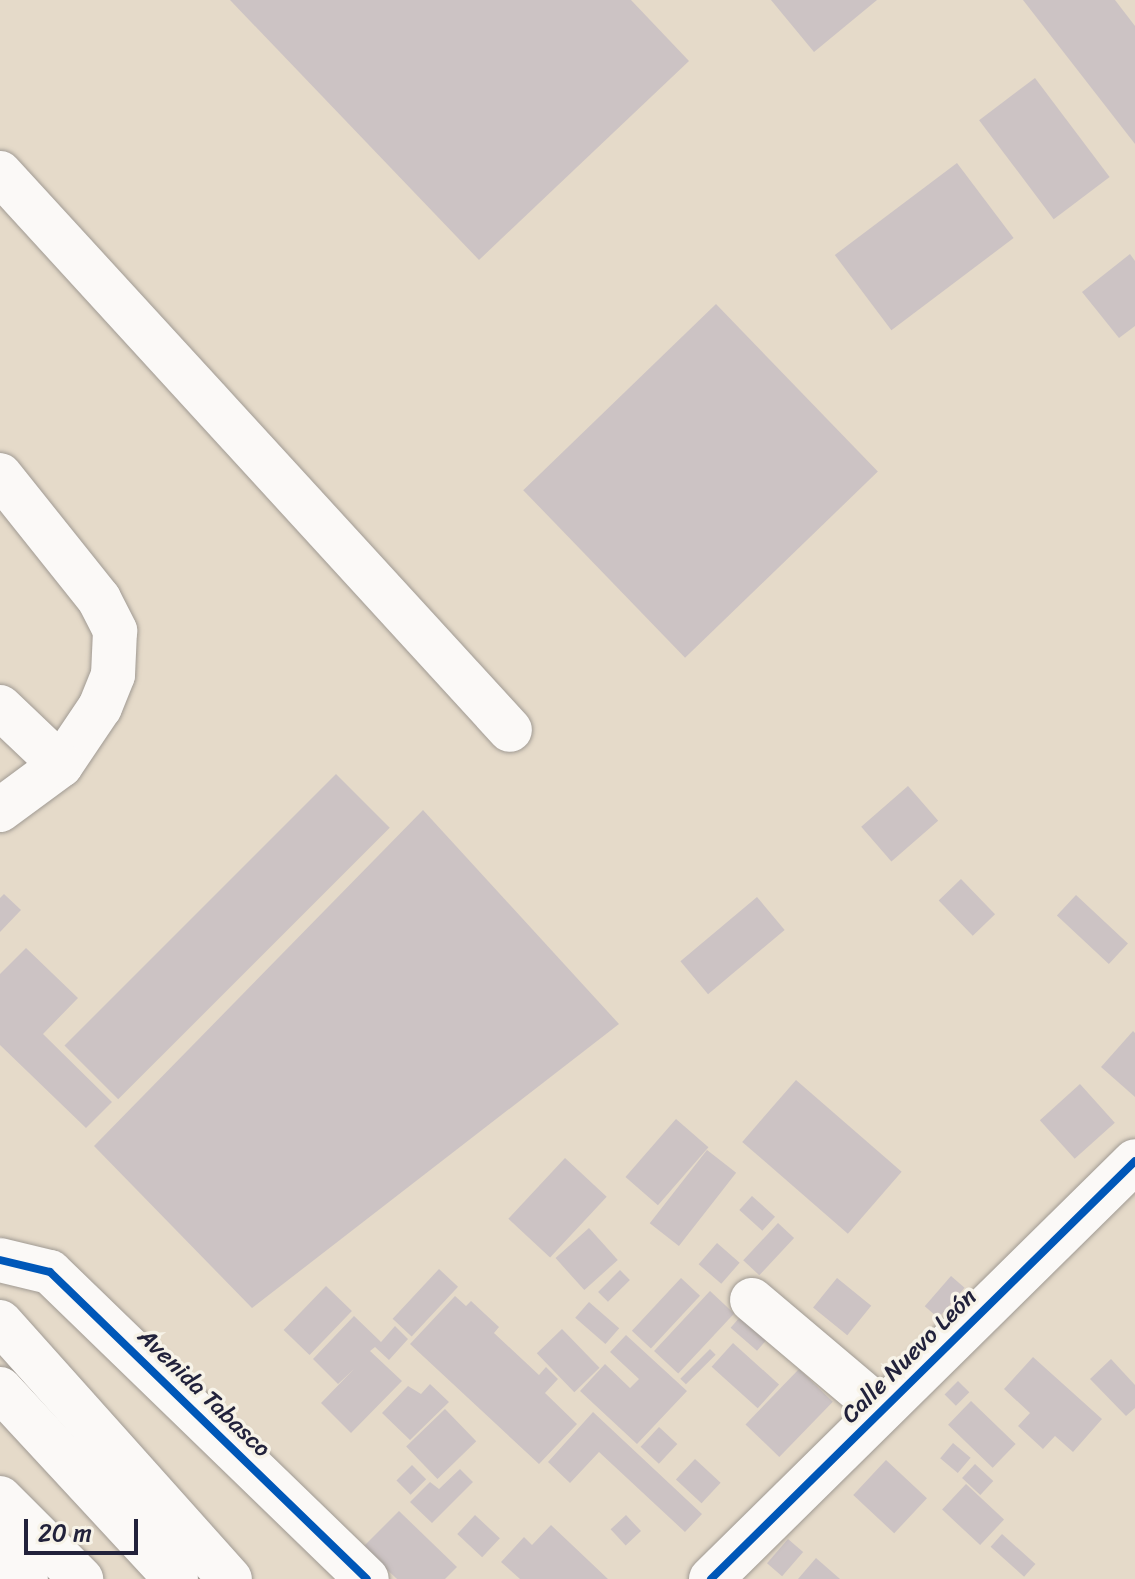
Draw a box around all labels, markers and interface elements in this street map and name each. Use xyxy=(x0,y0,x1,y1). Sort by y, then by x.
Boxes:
street label: Calle Nuevo León xyxy=(836,1283,982,1429)
street label: Avenida Tabasco xyxy=(132,1323,276,1463)
scale bar xyxy=(28,1503,142,1553)
text: 20 m xyxy=(38,1512,92,1554)

